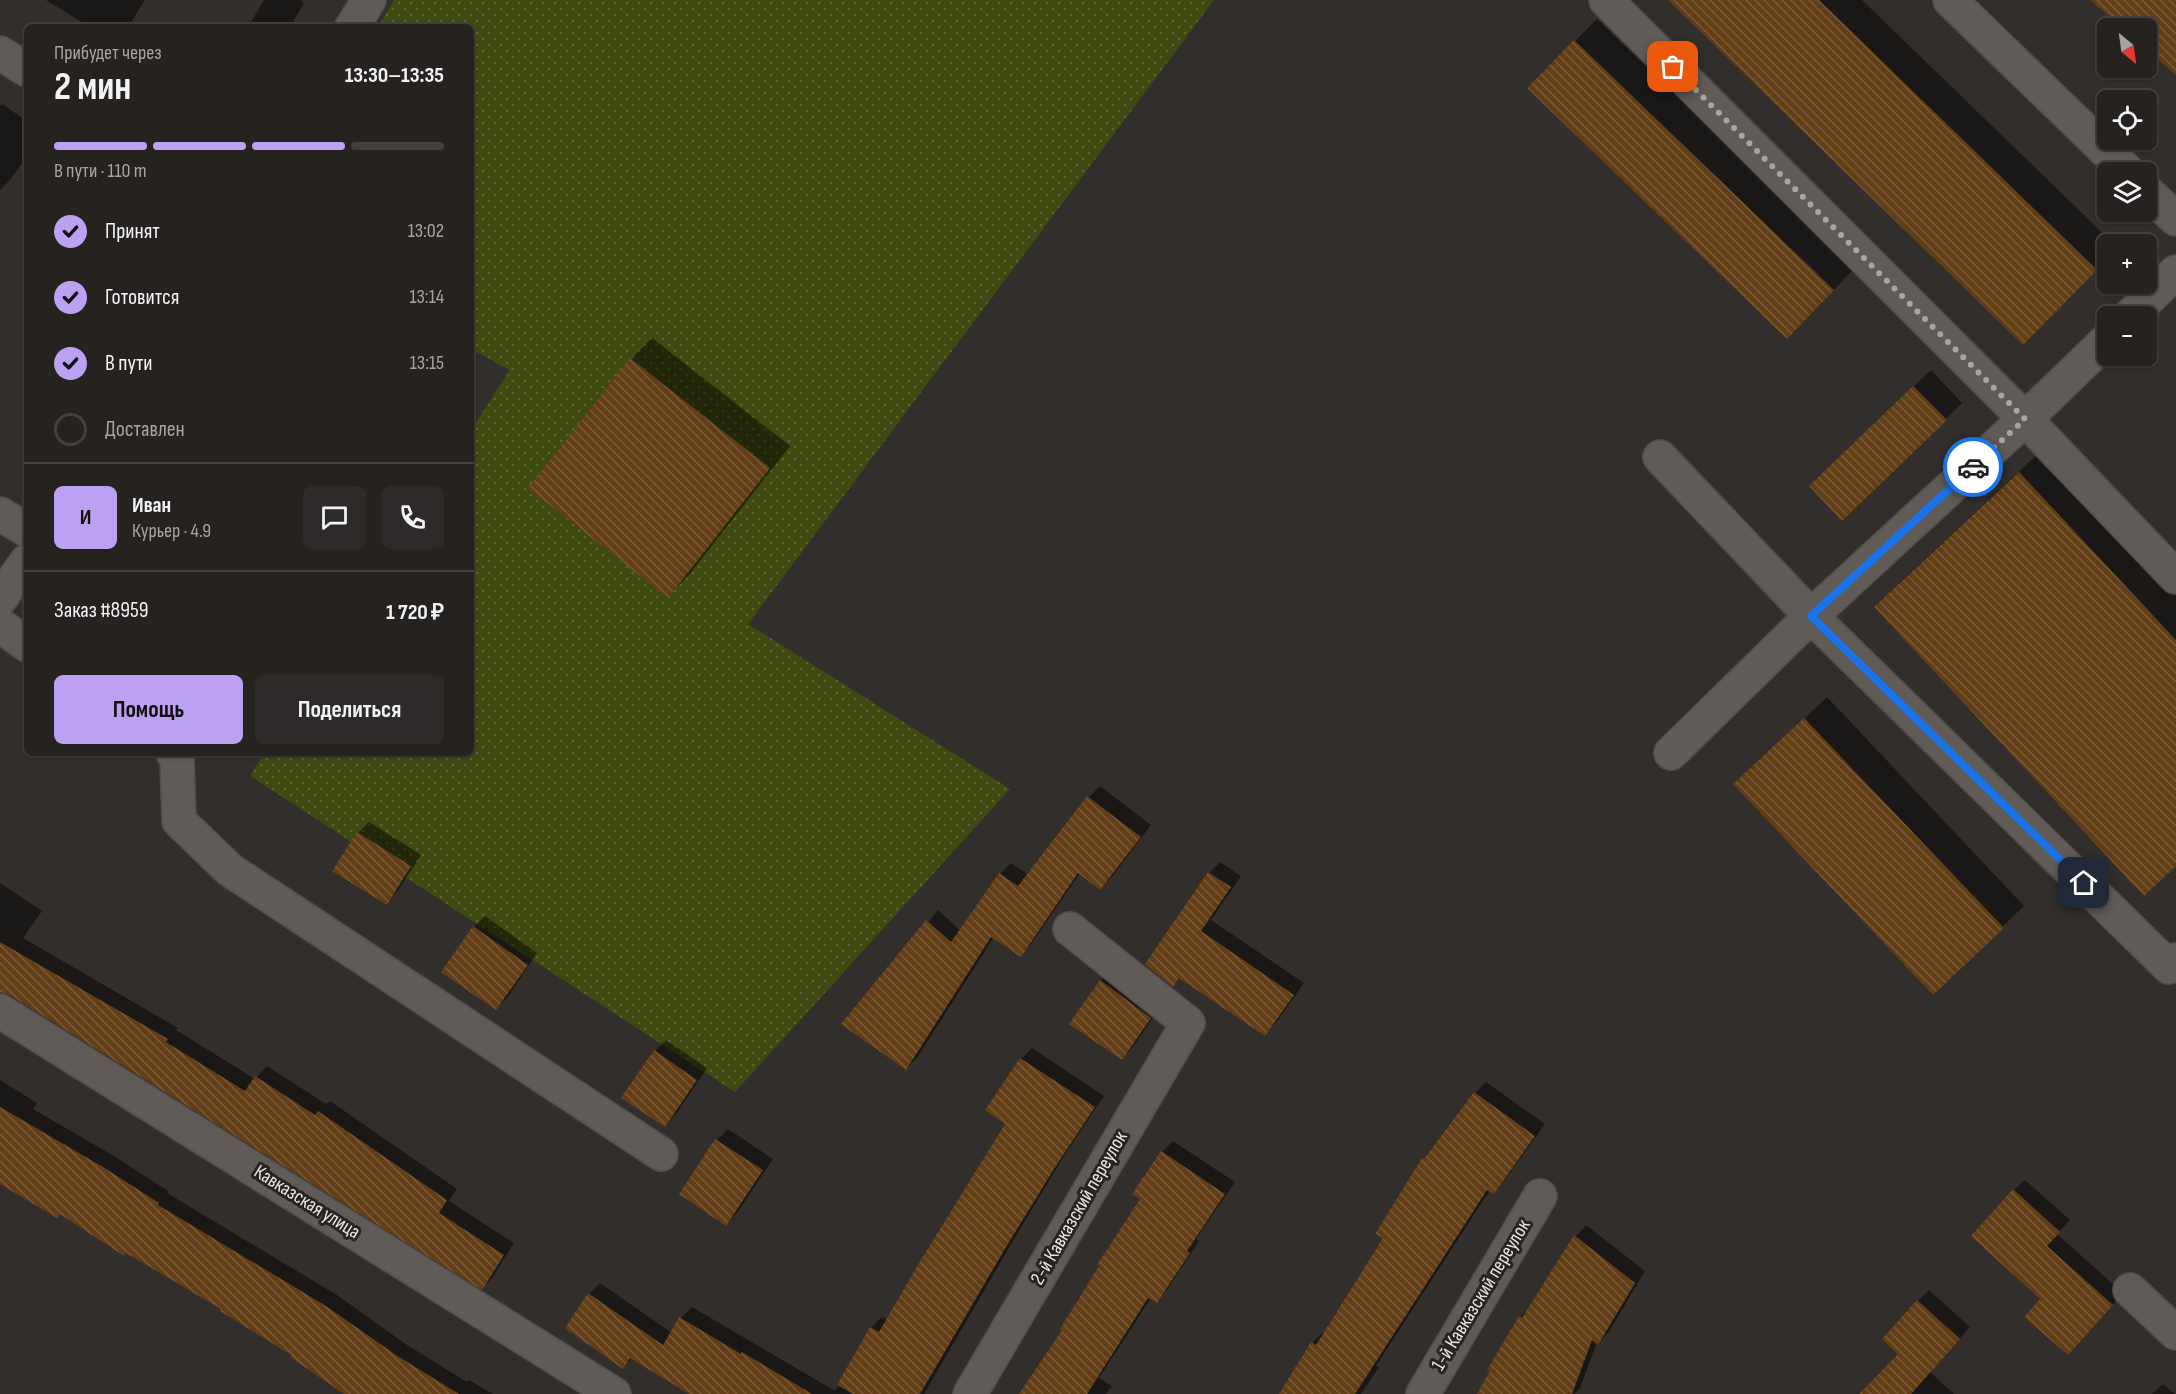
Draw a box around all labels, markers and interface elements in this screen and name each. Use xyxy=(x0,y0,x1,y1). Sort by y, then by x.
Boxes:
north arrow xyxy=(2097,18,2157,78)
map controls xyxy=(2097,18,2157,366)
text: Прибудет через xyxy=(54,41,162,65)
pin xyxy=(1647,41,1698,92)
icon: bag xyxy=(1656,50,1689,83)
text: 13:30–13:35 xyxy=(345,62,444,89)
text: 2 мин xyxy=(54,64,131,111)
button: locate xyxy=(2097,90,2157,150)
text: В пути · 110 m xyxy=(54,159,147,183)
button: layers xyxy=(2097,162,2157,222)
icon: check xyxy=(54,215,87,248)
text: Принят xyxy=(105,218,160,245)
text: 13:02 xyxy=(408,219,444,243)
button: + xyxy=(2097,234,2157,294)
icon: check xyxy=(54,281,87,314)
text: Готовится xyxy=(105,284,179,311)
text: 13:14 xyxy=(409,285,444,309)
button: − xyxy=(2097,306,2157,366)
icon: check xyxy=(54,347,87,380)
text: В пути xyxy=(105,350,153,377)
text: 13:15 xyxy=(410,351,444,375)
text: Доставлен xyxy=(105,416,185,443)
courier xyxy=(1943,437,2003,497)
icon: car xyxy=(1957,451,1990,484)
button: chat xyxy=(303,486,366,549)
button: phone xyxy=(381,486,444,549)
text: Иван xyxy=(132,492,171,519)
text: И xyxy=(80,504,91,531)
text: Курьер · 4.9 xyxy=(132,519,211,543)
text: Заказ #8959 xyxy=(54,597,149,624)
text: 1 720 ₽ xyxy=(386,599,444,626)
button: Помощь xyxy=(54,675,243,744)
button: Поделиться xyxy=(255,675,444,744)
pin xyxy=(2058,857,2109,908)
icon: home xyxy=(2067,866,2100,899)
street label: 2-й Кавказский переулок xyxy=(1025,1127,1133,1289)
street label: Кавказская улица xyxy=(249,1160,365,1244)
street label: 1-й Кавказский переулок xyxy=(1426,1215,1536,1375)

